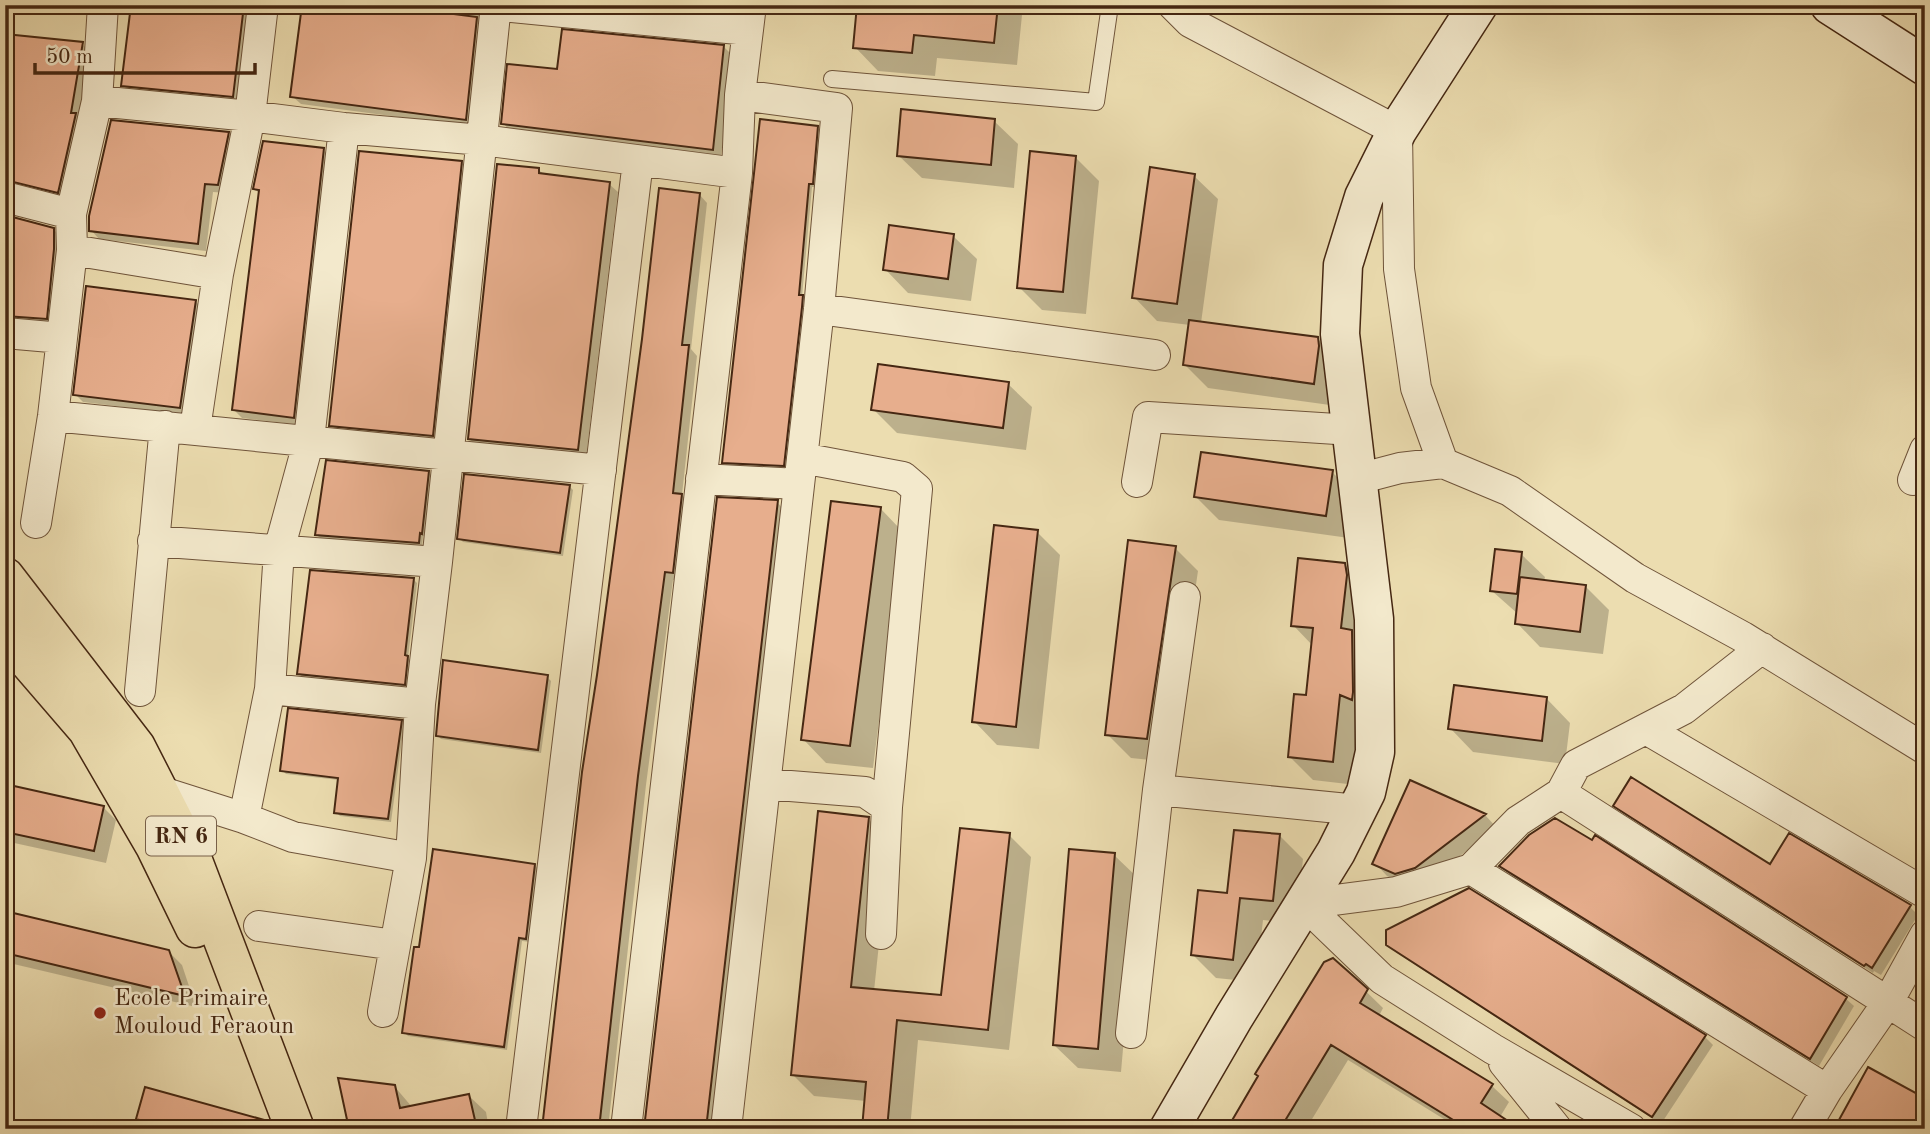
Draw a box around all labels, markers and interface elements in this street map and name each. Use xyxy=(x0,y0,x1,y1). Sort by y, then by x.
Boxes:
scale bar xyxy=(35,32,256,76)
text: 50 m xyxy=(46,47,93,68)
road number: RN 6 xyxy=(146,816,216,856)
place label: Ecole Primaire Mouloud Feraoun xyxy=(114,987,294,1039)
marker: Ecole Primaire Mouloud Feraoun xyxy=(92,1005,108,1021)

